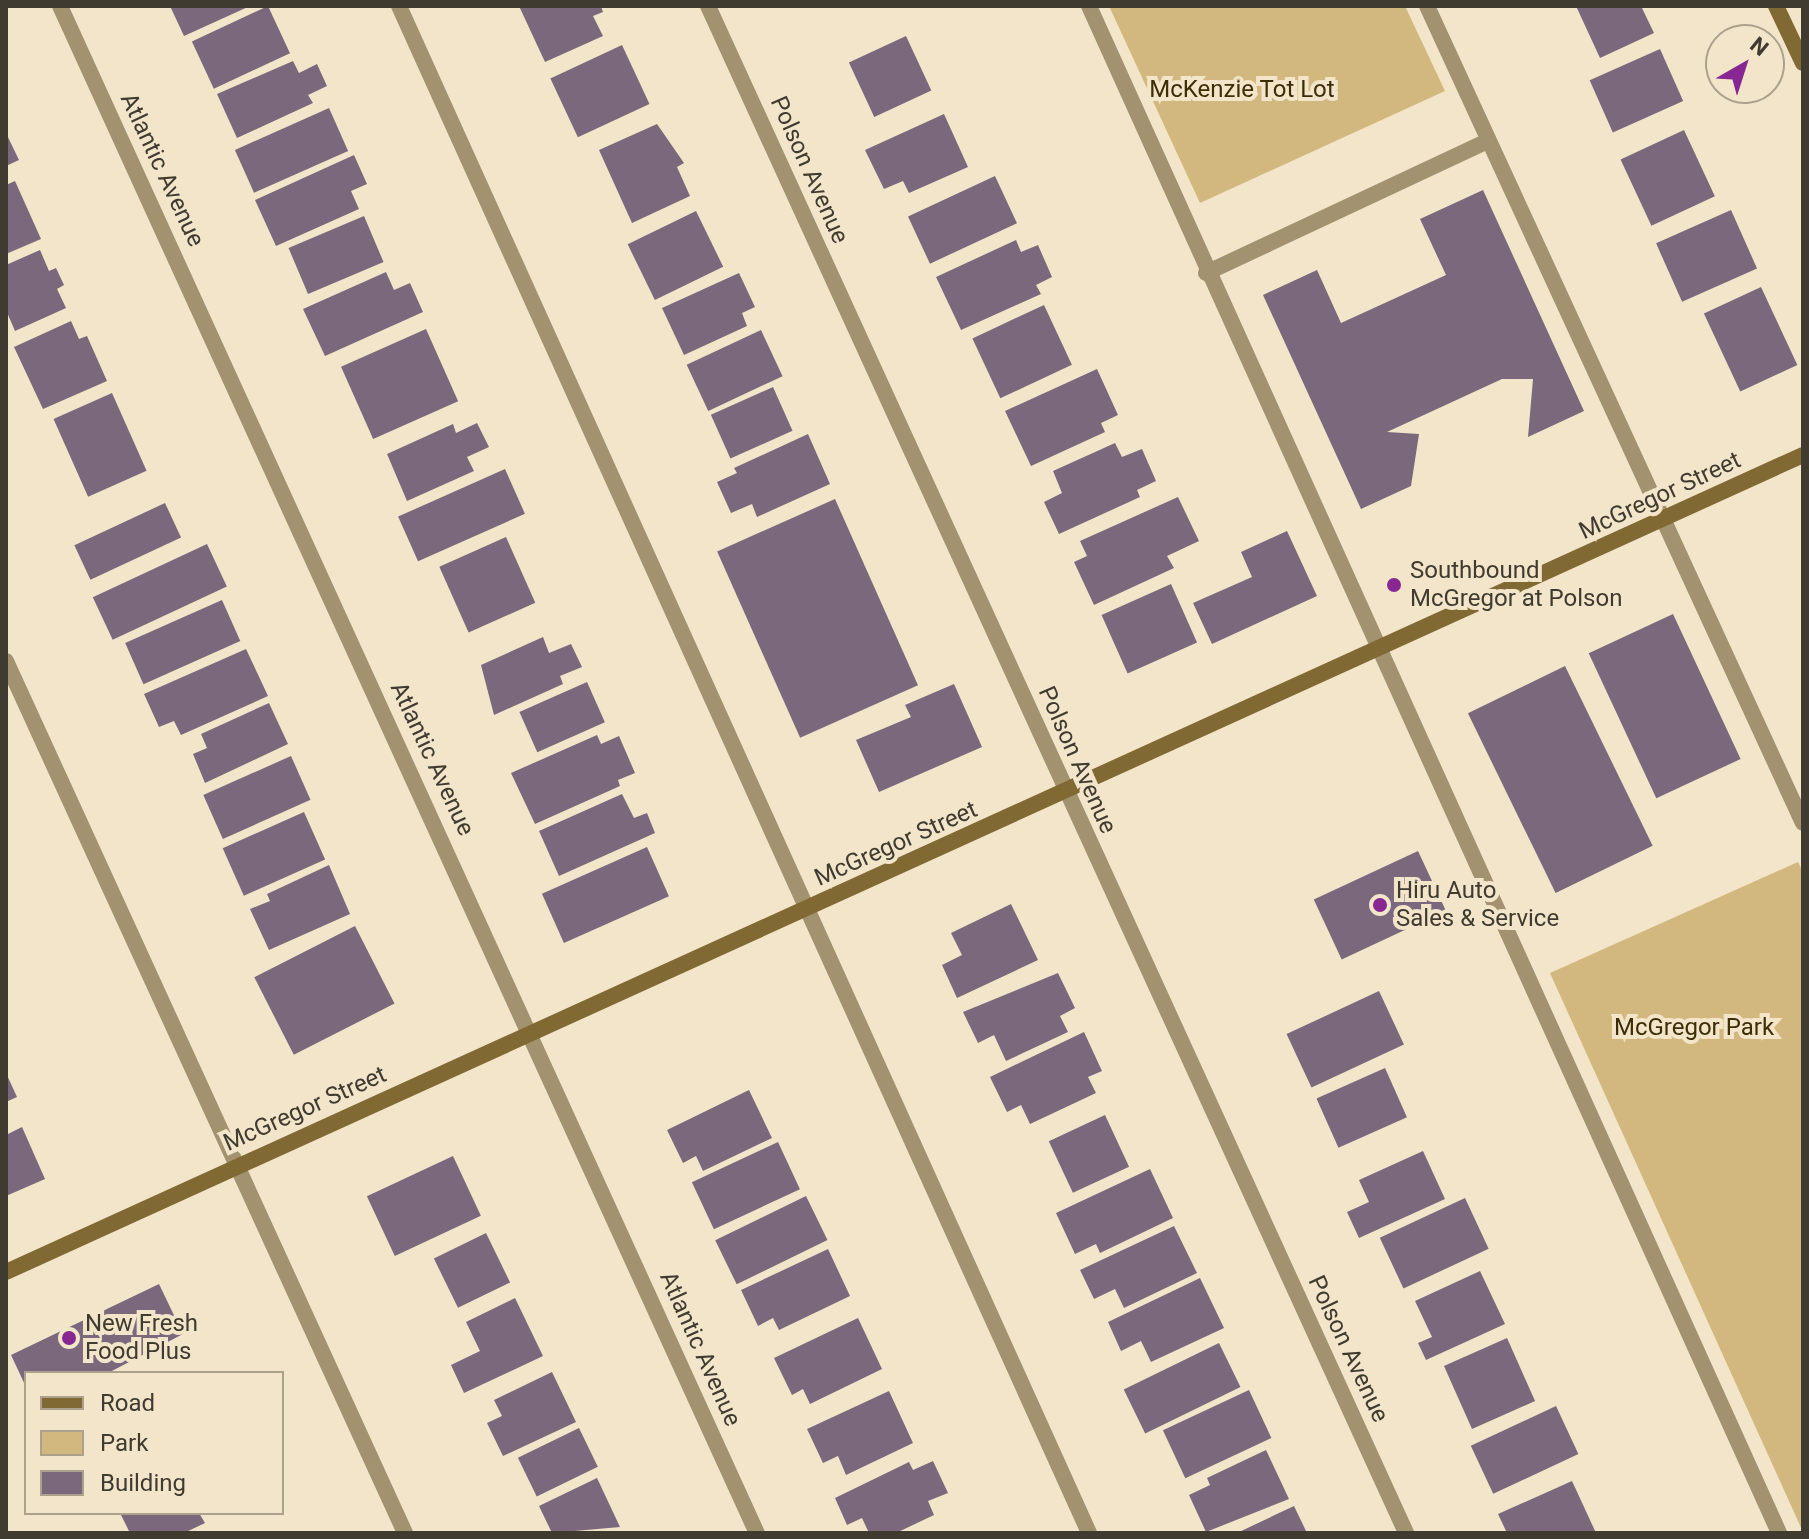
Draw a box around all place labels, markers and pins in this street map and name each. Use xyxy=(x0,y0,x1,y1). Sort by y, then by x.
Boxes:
place label: Southbound McGregor at Polson xyxy=(1410,557,1622,613)
marker: Southbound McGregor at Polson xyxy=(1385,576,1403,594)
place label: Hiru Auto Sales & Service xyxy=(1396,877,1559,933)
marker: Hiru Auto Sales & Service xyxy=(1371,896,1389,914)
place label: New Fresh Food Plus xyxy=(85,1310,198,1366)
marker: New Fresh Food Plus xyxy=(60,1329,78,1347)

